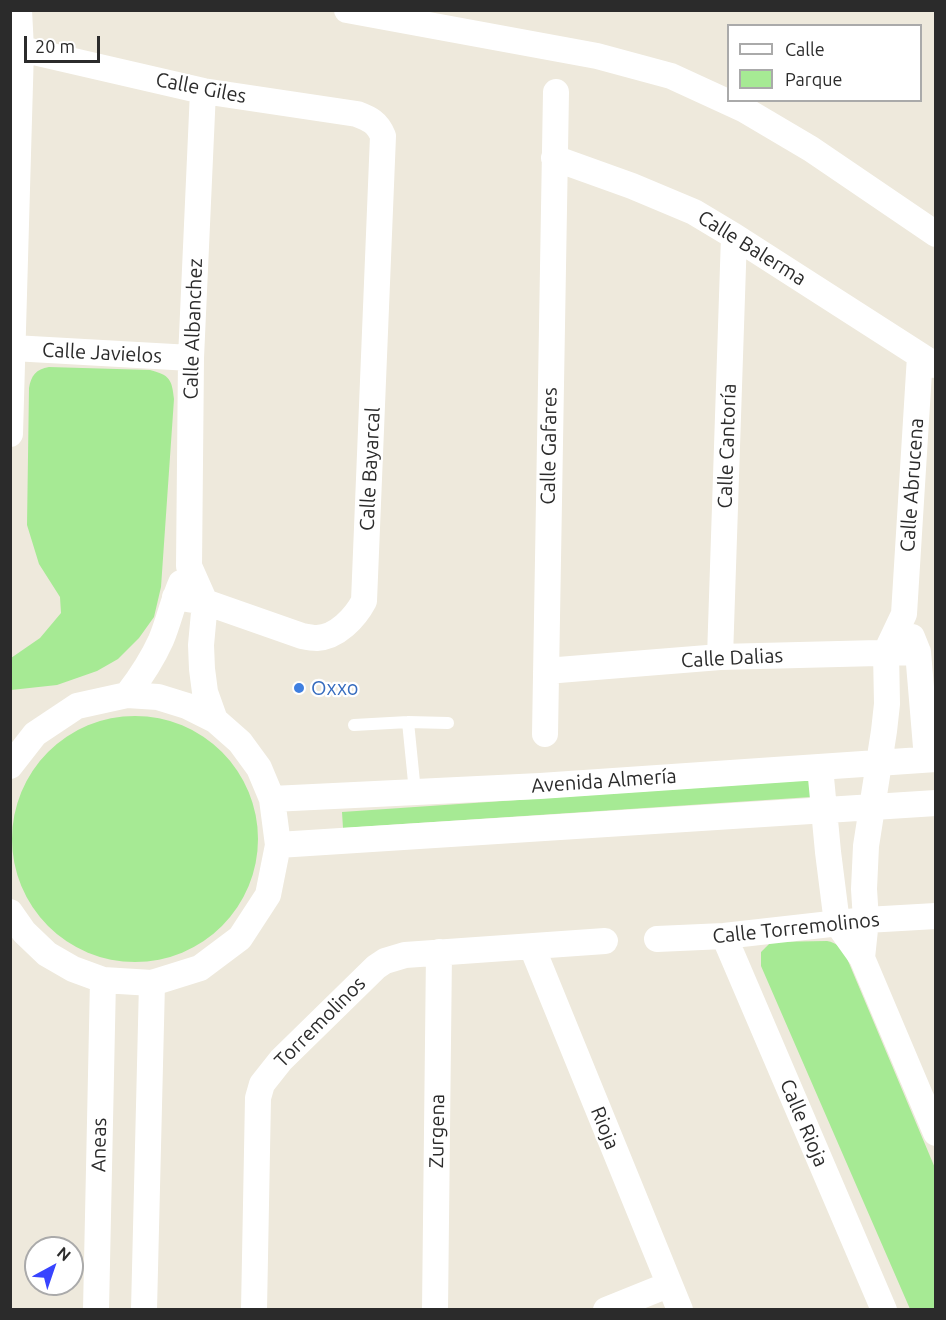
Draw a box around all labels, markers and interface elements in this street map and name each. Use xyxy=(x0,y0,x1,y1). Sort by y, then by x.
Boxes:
scale bar xyxy=(27,24,104,62)
legend xyxy=(727,24,922,102)
text: 20 m xyxy=(35,36,75,56)
text: Calle xyxy=(785,39,825,59)
street label: Calle Giles xyxy=(154,67,248,109)
text: Parque xyxy=(785,69,842,89)
street label: Calle Balerma xyxy=(693,205,811,291)
street label: Calle Albanchez xyxy=(179,258,207,400)
street label: Calle Javielos xyxy=(41,338,163,368)
street label: Calle Cantoría xyxy=(713,383,741,509)
street label: Calle Gafares xyxy=(536,387,562,505)
street label: Calle Bayarcal xyxy=(355,407,385,531)
street label: Calle Abrucena xyxy=(895,417,929,553)
street label: Calle Dalias xyxy=(680,643,784,673)
place label: Oxxo xyxy=(311,676,359,700)
marker: Oxxo xyxy=(292,681,306,695)
street label: Avenida Almería xyxy=(531,764,677,798)
street label: Calle Torremolinos xyxy=(711,907,881,949)
street label: Torremolinos xyxy=(269,971,371,1073)
street label: Calle Rioja xyxy=(775,1076,833,1170)
street label: Zurgena xyxy=(424,1094,450,1168)
street label: Rioja xyxy=(586,1103,624,1153)
street label: Aneas xyxy=(87,1118,111,1172)
north arrow xyxy=(24,1236,84,1296)
text: N xyxy=(54,1243,75,1264)

